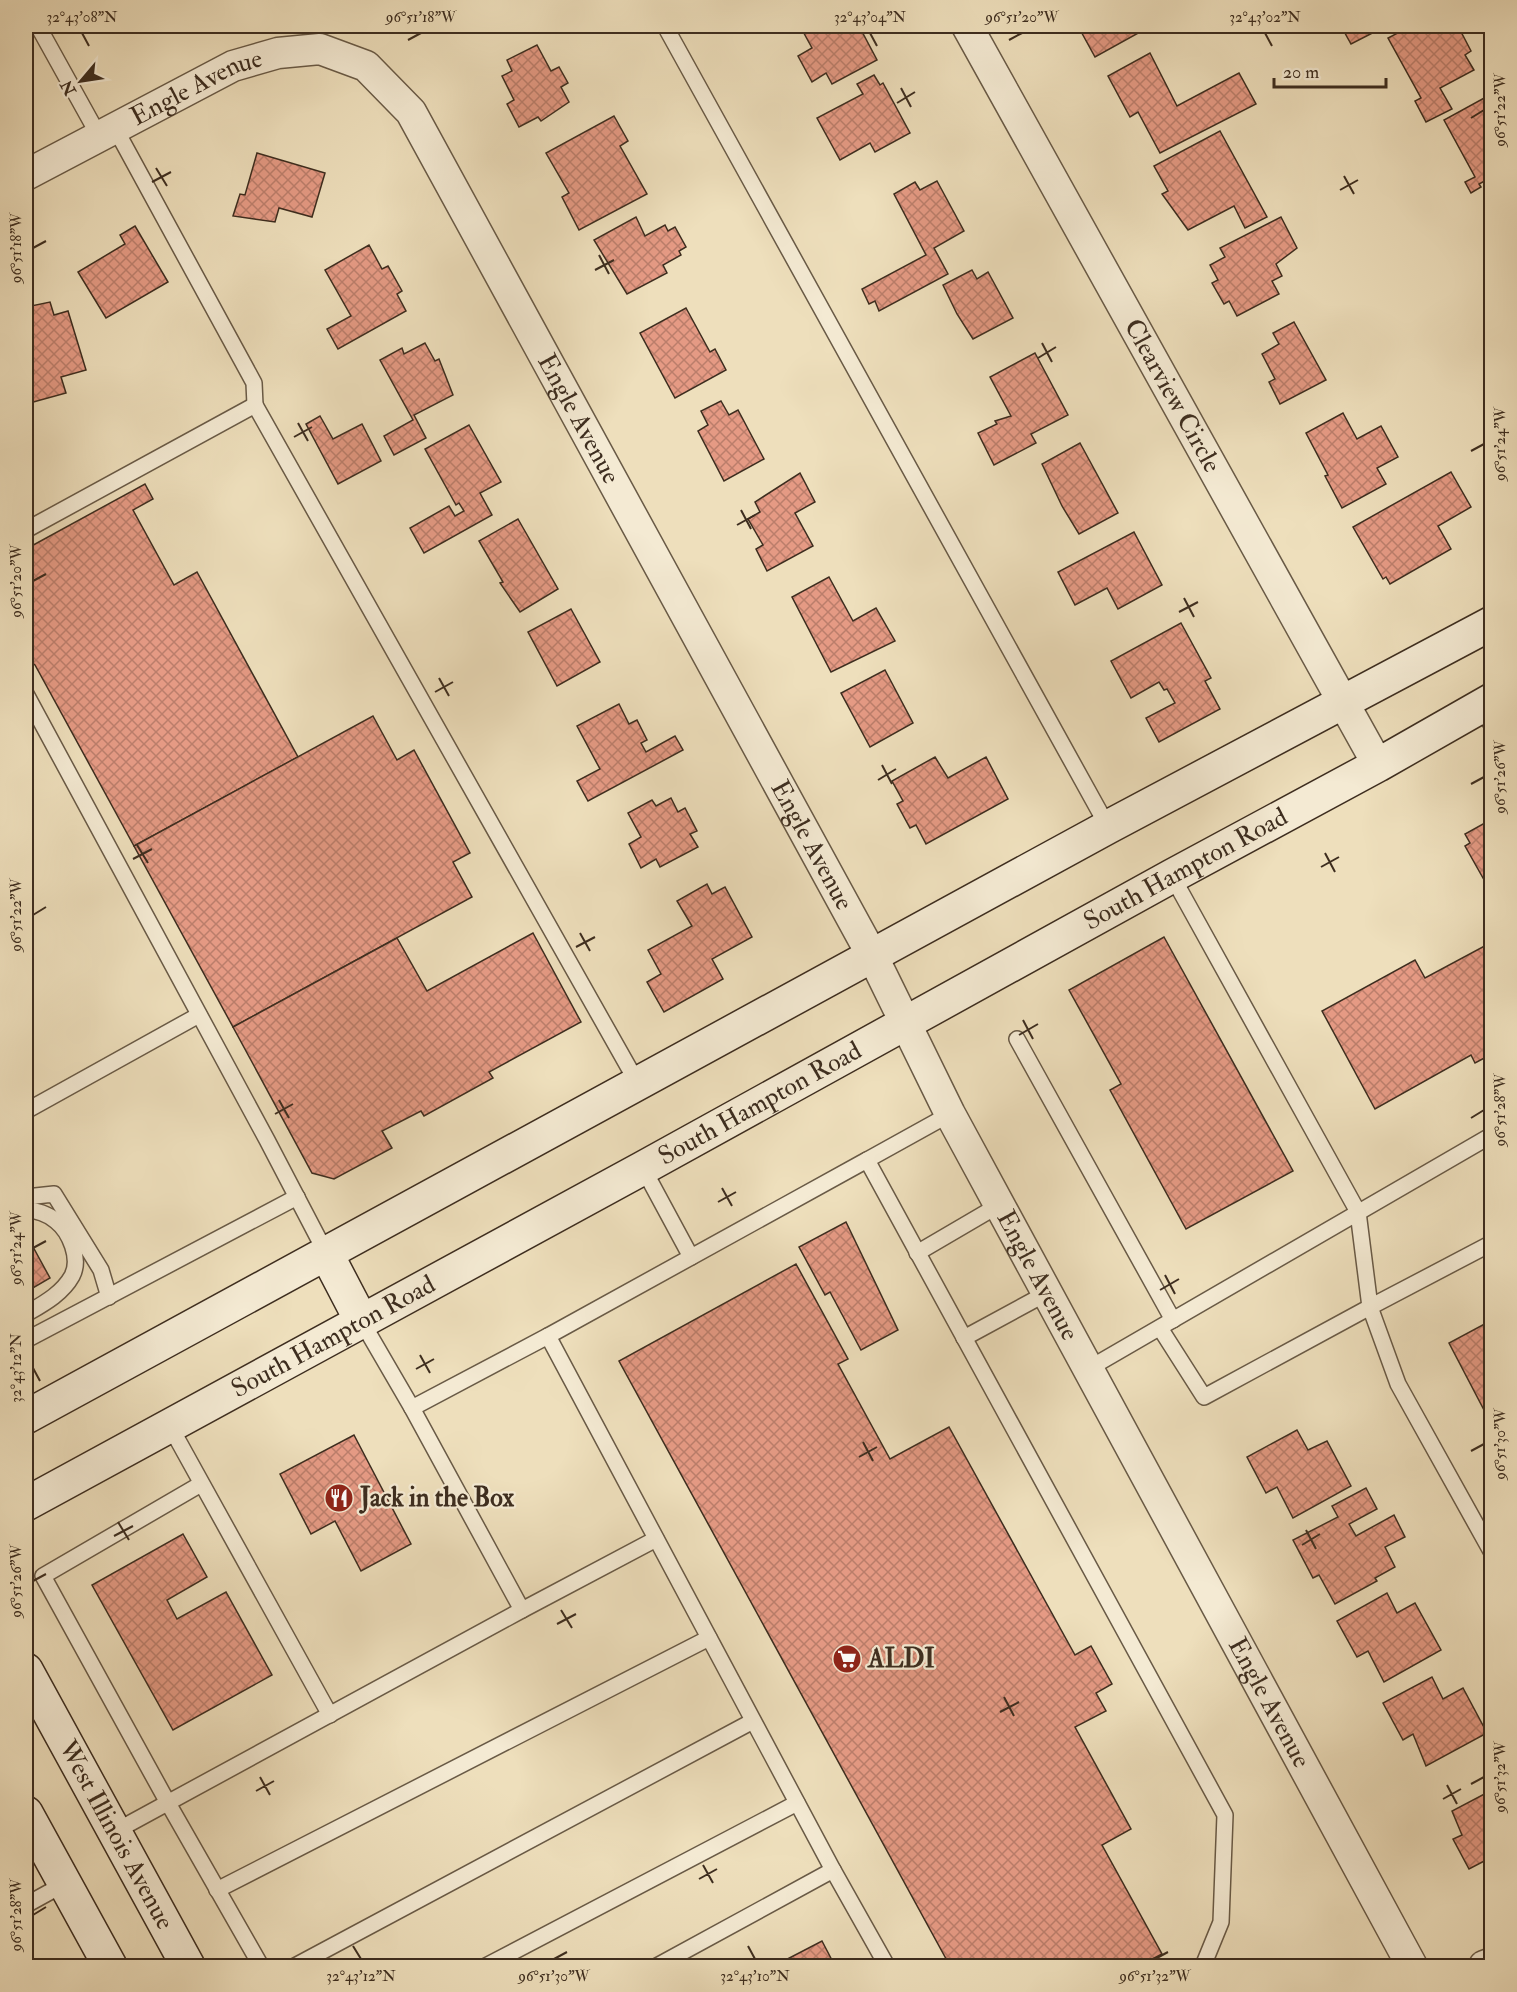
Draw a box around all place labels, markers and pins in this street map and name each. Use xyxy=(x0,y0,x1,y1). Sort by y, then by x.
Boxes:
restaurant icon: Jack in the Box xyxy=(323,1482,355,1514)
place label: Jack in the Box xyxy=(358,1482,515,1514)
supermarket icon: ALDI xyxy=(831,1643,863,1675)
place label: ALDI xyxy=(867,1643,935,1675)

